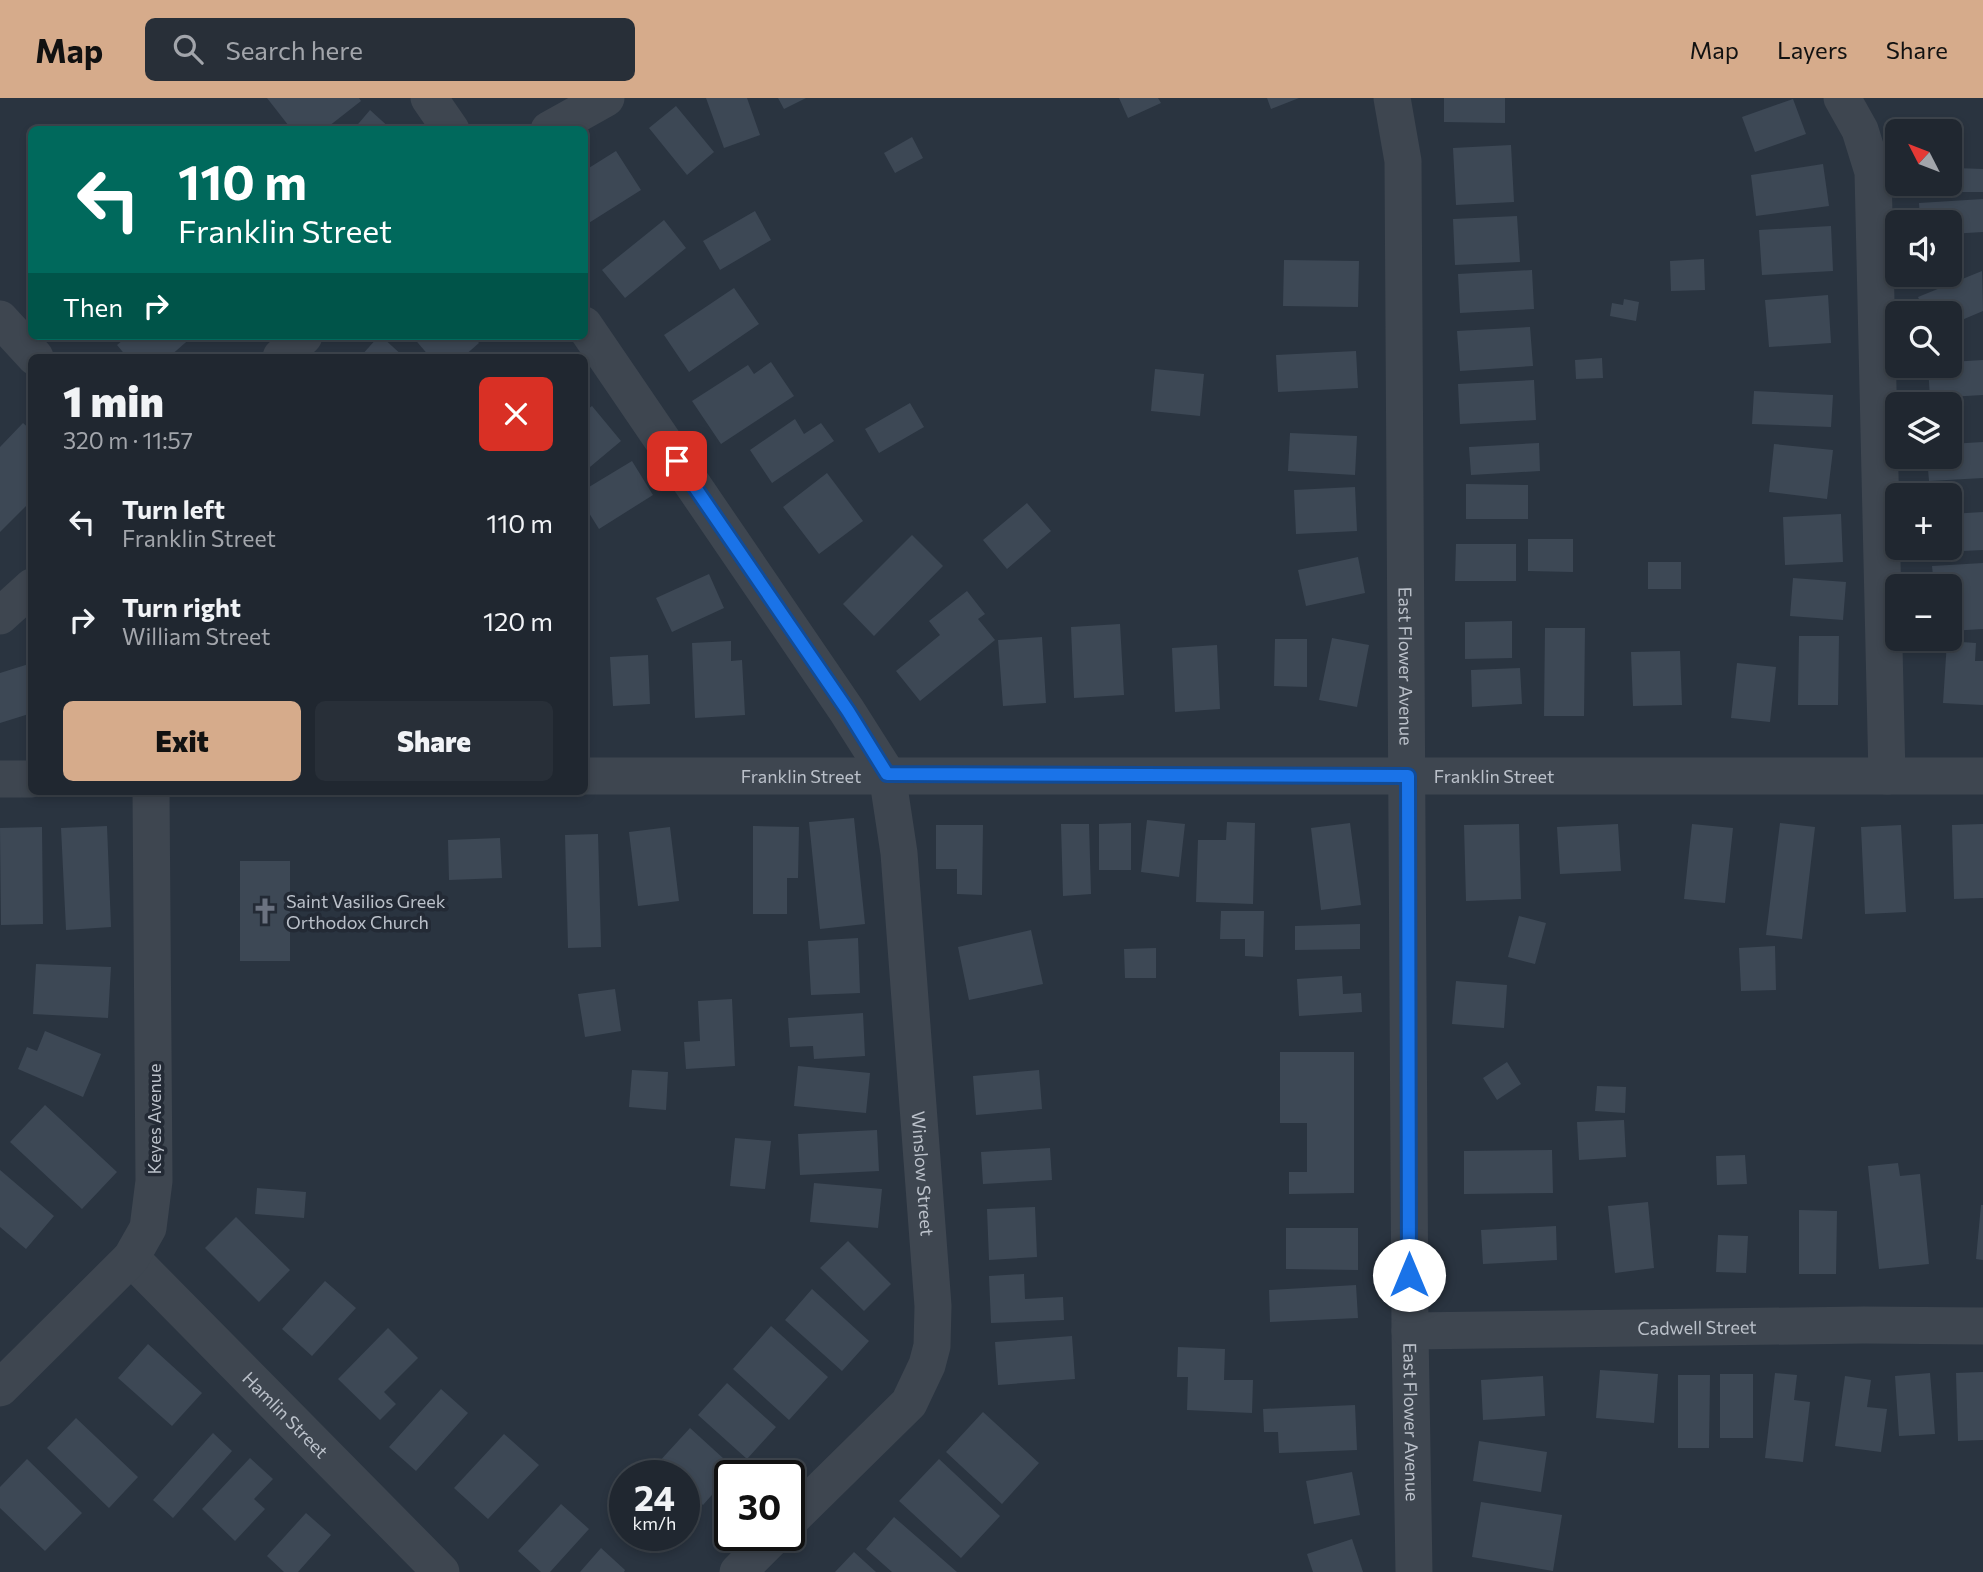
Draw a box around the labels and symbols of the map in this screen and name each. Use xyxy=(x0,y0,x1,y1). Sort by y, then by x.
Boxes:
north arrow xyxy=(1885,119,1962,196)
pin xyxy=(647,431,707,491)
street label: East Flower Avenue xyxy=(1395,587,1417,745)
street label: Franklin Street xyxy=(741,765,861,787)
street label: Franklin Street xyxy=(1434,765,1554,787)
place label: Saint Vasilios Greek Orthodox Church xyxy=(286,890,446,933)
church icon: Saint Vasilios Greek Orthodox Church xyxy=(250,896,280,926)
street label: Keyes Avenue xyxy=(143,1064,165,1174)
street label: Winslow Street xyxy=(907,1110,939,1237)
position arrow xyxy=(1372,1238,1446,1312)
street label: Cadwell Street xyxy=(1637,1315,1757,1339)
street label: East Flower Avenue xyxy=(1399,1342,1424,1502)
street label: Hamlin Street xyxy=(238,1367,333,1462)
speed limit sign: 30 xyxy=(714,1460,805,1551)

